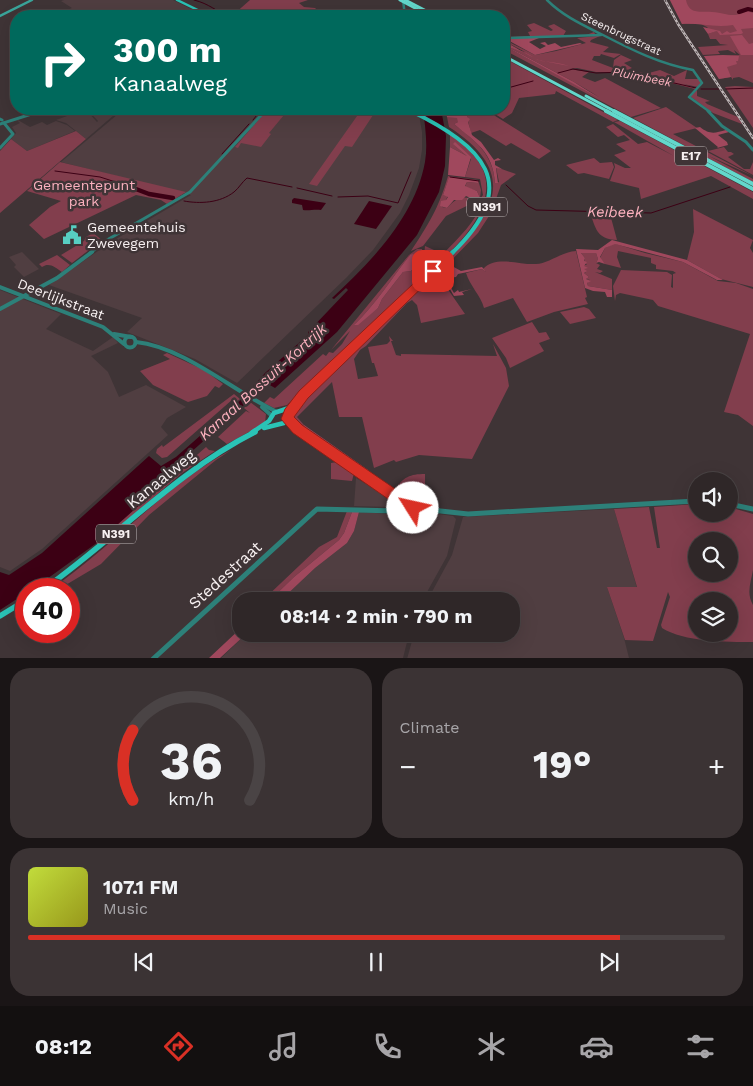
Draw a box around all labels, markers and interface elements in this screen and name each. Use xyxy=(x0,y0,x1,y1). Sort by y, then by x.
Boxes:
street label: Steenbrugstraat xyxy=(579,10,663,58)
text: 300 m xyxy=(113,29,222,71)
icon: right xyxy=(30,30,95,95)
water label: Pluimbeek xyxy=(611,64,673,90)
text: Kanaalweg xyxy=(113,71,227,96)
road number: E17 xyxy=(675,146,707,166)
park label: Gemeentepunt park xyxy=(33,177,135,209)
road number: N391 xyxy=(467,198,507,216)
water label: Keibeek xyxy=(587,203,644,222)
place label: Gemeentehuis Zwevegem xyxy=(87,219,186,251)
public building icon: Gemeentehuis Zwevegem xyxy=(61,224,83,246)
pin xyxy=(412,250,454,292)
icon: arrive xyxy=(419,257,447,285)
street label: Deerlijkstraat xyxy=(15,275,107,323)
water label: Kanaal Bossuit-Kortrijk xyxy=(195,319,331,444)
street label: Kanaalweg xyxy=(123,445,200,512)
map controls xyxy=(688,472,738,642)
button: sound xyxy=(688,472,738,522)
position arrow xyxy=(386,481,438,533)
road number: N391 xyxy=(96,524,136,544)
button: search xyxy=(688,532,738,582)
street label: Stedestraat xyxy=(185,537,266,613)
speed limit sign: 40 xyxy=(15,578,80,643)
button: layers xyxy=(688,592,738,642)
text: 08:14 · 2 min · 790 m xyxy=(280,605,472,628)
text: Climate xyxy=(400,718,460,737)
text: 36 xyxy=(159,731,222,792)
text: 19° xyxy=(533,743,592,787)
text: − xyxy=(400,750,416,783)
text: + xyxy=(708,750,725,783)
text: km/h xyxy=(168,788,214,809)
text: 107.1 FM xyxy=(103,876,178,899)
text: Music xyxy=(103,899,148,918)
icon: previous xyxy=(130,948,158,976)
icon: pause xyxy=(362,948,390,976)
icon: next xyxy=(595,948,623,976)
icon: directions xyxy=(161,1029,196,1064)
icon: music xyxy=(266,1029,301,1064)
icon: phone xyxy=(370,1029,405,1064)
icon: climate xyxy=(474,1029,509,1064)
icon: car xyxy=(579,1029,614,1064)
icon: filters xyxy=(683,1029,718,1064)
text: 08:12 xyxy=(35,1034,92,1059)

